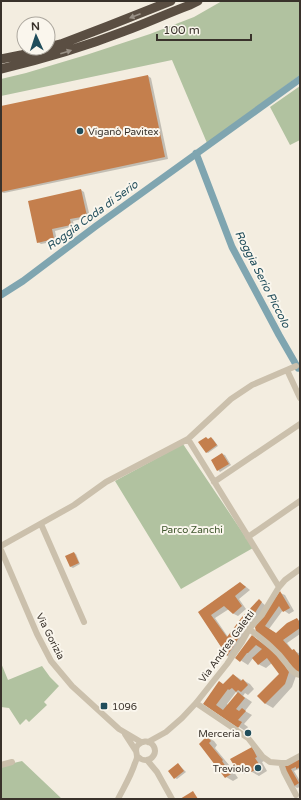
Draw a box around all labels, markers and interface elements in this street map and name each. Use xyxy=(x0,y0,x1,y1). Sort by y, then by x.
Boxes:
one-way arrow xyxy=(130,13,141,19)
north arrow xyxy=(16,16,56,56)
scale bar xyxy=(157,16,251,42)
text: N xyxy=(31,20,40,33)
text: 100 m xyxy=(163,23,200,37)
one-way arrow xyxy=(60,49,72,55)
marker: Viganò Pavitex xyxy=(75,126,85,136)
place label: Viganò Pavitex xyxy=(88,126,159,138)
water label: Roggia Coda di Serio xyxy=(44,177,141,253)
water label: Roggia Serio Piccolo xyxy=(232,228,293,331)
park label: Parco Zanchi xyxy=(161,524,223,536)
street label: Via Andrea Galetti xyxy=(197,608,257,685)
street label: Via Gorizia xyxy=(33,611,67,662)
marker: 1096 xyxy=(99,701,109,711)
place label: 1096 xyxy=(112,701,137,713)
place label: Merceria xyxy=(198,728,240,740)
marker: Merceria xyxy=(243,728,253,738)
place label: Treviolo xyxy=(213,763,250,775)
marker: Treviolo xyxy=(253,763,263,773)

